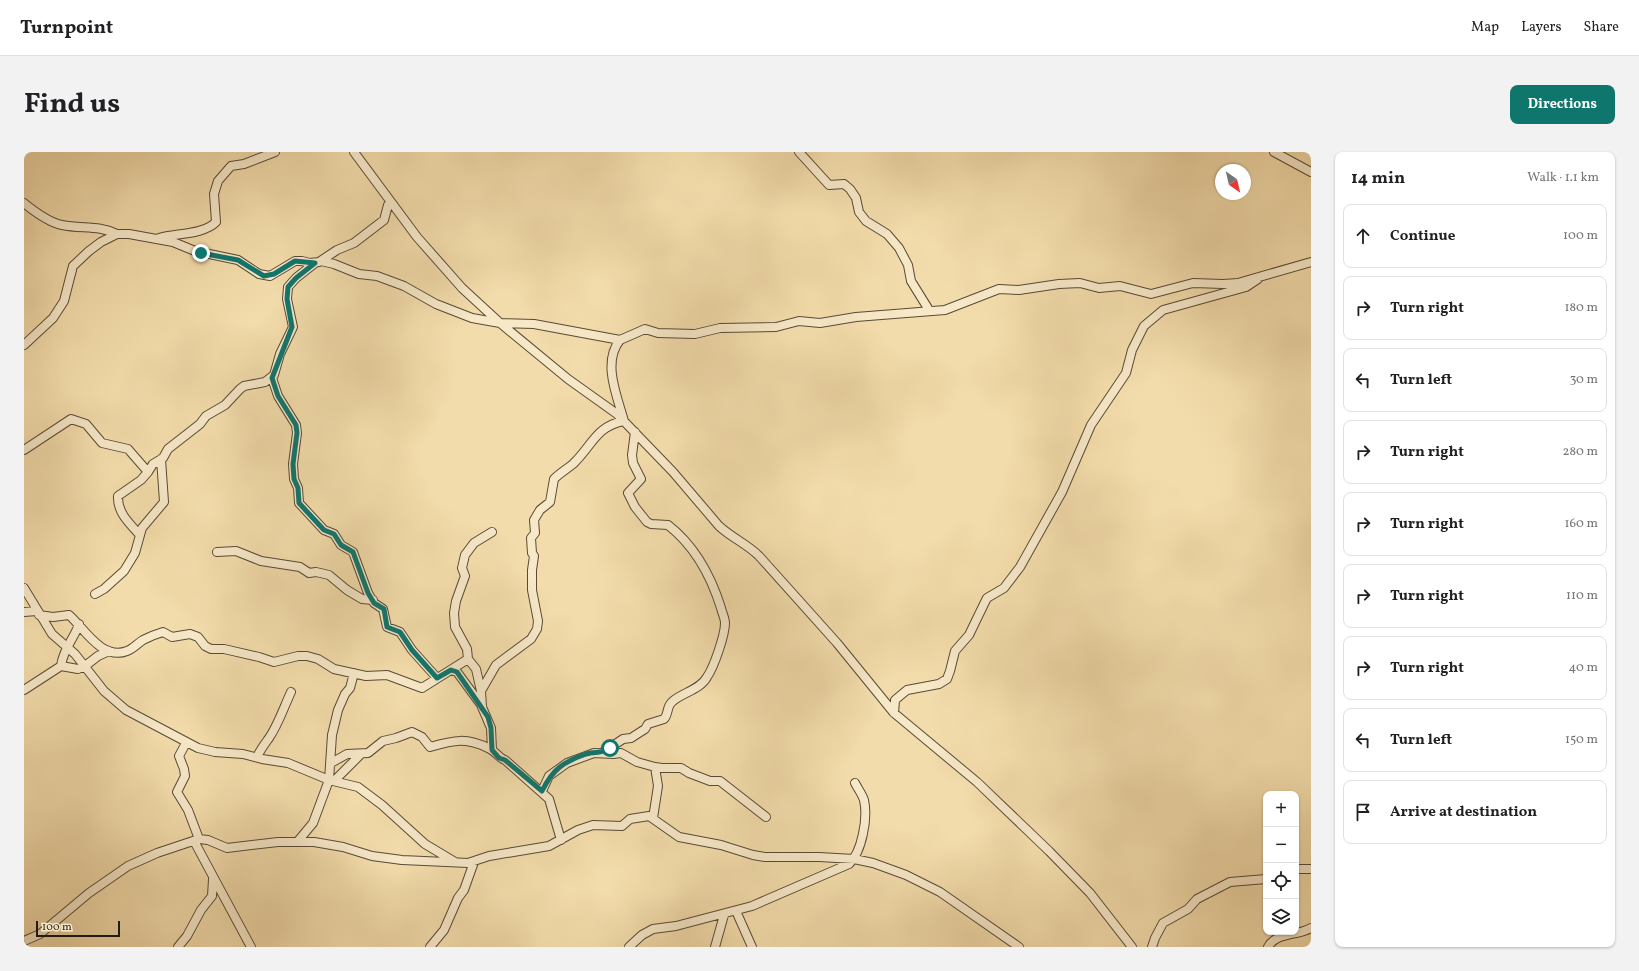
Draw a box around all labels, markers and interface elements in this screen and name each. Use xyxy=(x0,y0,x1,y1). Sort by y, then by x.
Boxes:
text: Turnpoint xyxy=(20,15,113,41)
text: Map xyxy=(1471,18,1499,37)
text: Layers xyxy=(1521,18,1561,37)
text: Share xyxy=(1583,18,1619,37)
text: Find us xyxy=(24,85,120,124)
button: Directions xyxy=(1510,85,1615,124)
north arrow xyxy=(1215,164,1251,200)
text: 14 min xyxy=(1351,167,1405,190)
text: Walk · 1.1 km xyxy=(1527,169,1599,187)
icon: ahead xyxy=(1352,225,1374,247)
text: Continue xyxy=(1390,226,1455,247)
text: 100 m xyxy=(1563,227,1598,245)
route end xyxy=(192,244,210,262)
icon: right xyxy=(1352,297,1374,319)
text: Turn right xyxy=(1390,298,1464,319)
text: 180 m xyxy=(1564,299,1598,317)
icon: left xyxy=(1352,369,1374,391)
text: Turn left xyxy=(1390,370,1452,391)
text: 30 m xyxy=(1570,371,1598,389)
icon: right xyxy=(1352,441,1374,463)
text: Turn right xyxy=(1390,442,1464,463)
text: 280 m xyxy=(1562,443,1598,461)
icon: right xyxy=(1352,513,1374,535)
text: Turn right xyxy=(1390,514,1464,535)
text: 160 m xyxy=(1564,515,1598,533)
icon: right xyxy=(1352,585,1374,607)
text: Turn right xyxy=(1390,586,1464,607)
text: 110 m xyxy=(1566,587,1598,605)
icon: right xyxy=(1352,657,1374,679)
text: Turn right xyxy=(1390,658,1464,679)
text: 40 m xyxy=(1569,659,1598,677)
icon: left xyxy=(1352,729,1374,751)
text: Turn left xyxy=(1390,730,1452,751)
text: 150 m xyxy=(1565,731,1598,749)
route start xyxy=(601,739,619,757)
map controls xyxy=(1263,791,1299,935)
button: + xyxy=(1263,791,1299,827)
icon: arrive xyxy=(1352,801,1374,823)
text: Arrive at destination xyxy=(1390,802,1537,823)
button: − xyxy=(1263,827,1299,863)
button: locate xyxy=(1263,863,1299,899)
button: layers xyxy=(1263,899,1299,935)
scale bar xyxy=(36,919,120,938)
text: 100 m xyxy=(42,920,72,935)

